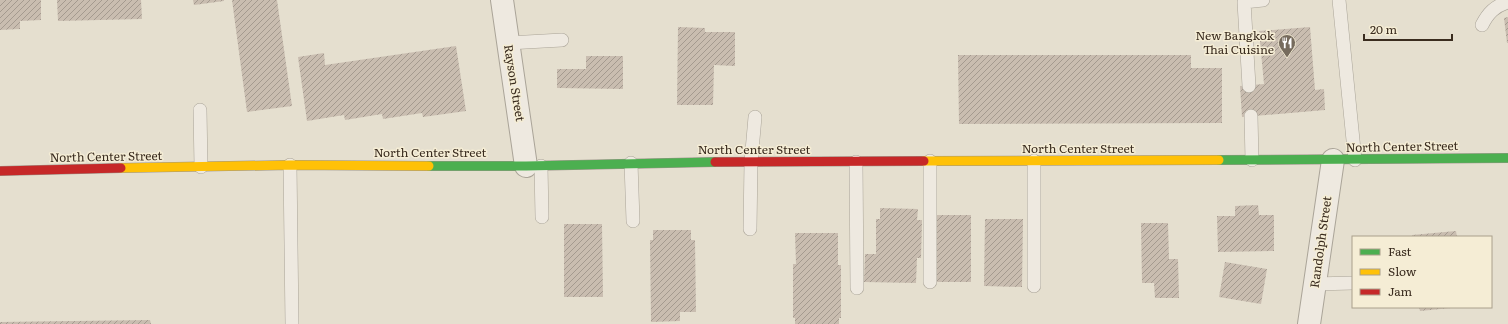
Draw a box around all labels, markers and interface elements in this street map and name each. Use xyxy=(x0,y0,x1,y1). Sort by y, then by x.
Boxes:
scale bar xyxy=(1364,16,1452,42)
text: 20 m xyxy=(1370,20,1397,38)
place label: New Bangkok Thai Cuisine xyxy=(1196,26,1275,58)
restaurant icon: New Bangkok Thai Cuisine xyxy=(1277,33,1297,58)
street label: Rayson Street xyxy=(500,43,530,123)
street label: North Center Street xyxy=(1346,136,1459,156)
street label: North Center Street xyxy=(1022,139,1134,157)
street label: North Center Street xyxy=(698,140,810,158)
street label: North Center Street xyxy=(374,143,486,161)
street label: North Center Street xyxy=(50,146,163,166)
street label: Randolph Street xyxy=(1305,195,1335,289)
legend xyxy=(1352,236,1492,308)
text: Fast xyxy=(1388,242,1412,260)
text: Slow xyxy=(1388,262,1417,280)
text: Jam xyxy=(1388,282,1413,300)

